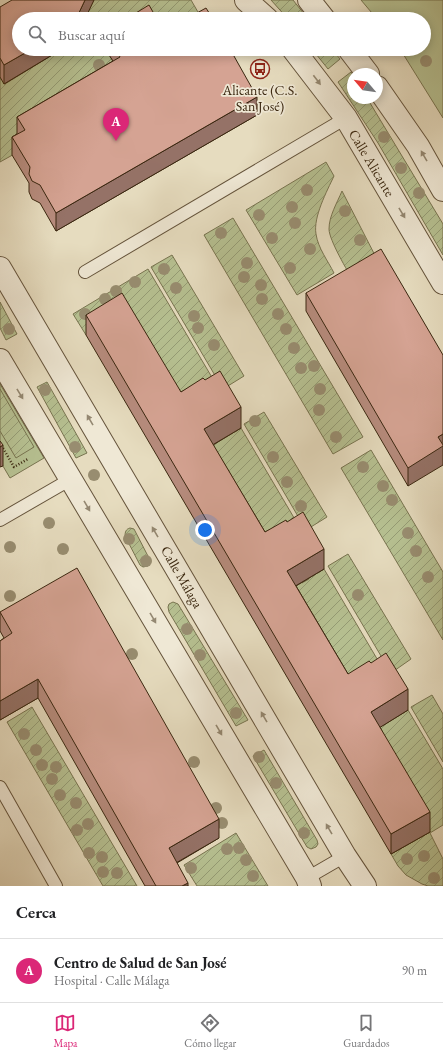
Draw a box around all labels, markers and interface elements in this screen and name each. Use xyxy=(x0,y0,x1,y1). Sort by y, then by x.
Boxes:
search box xyxy=(12,12,431,56)
icon: search xyxy=(26,23,48,45)
text: Buscar aquí xyxy=(58,25,125,44)
bus stop icon: Alicante (C.S. San José) xyxy=(249,58,271,80)
north arrow xyxy=(347,68,383,104)
one-way arrow xyxy=(313,74,321,85)
place label: Alicante (C.S. San José) xyxy=(222,81,297,115)
pin: A xyxy=(103,108,129,141)
street label: Calle Alicante xyxy=(345,126,399,200)
one-way arrow xyxy=(420,150,427,162)
one-way arrow xyxy=(398,207,405,219)
one-way arrow xyxy=(17,388,24,400)
one-way arrow xyxy=(86,414,93,426)
one-way arrow xyxy=(83,500,90,511)
your location xyxy=(195,520,215,540)
one-way arrow xyxy=(152,526,159,538)
street label: Calle Málaga xyxy=(157,543,207,612)
one-way arrow xyxy=(149,612,156,624)
one-way arrow xyxy=(260,711,267,723)
one-way arrow xyxy=(215,724,222,736)
one-way arrow xyxy=(326,823,333,835)
text: Cerca xyxy=(16,901,56,923)
text: Centro de Salud de San José xyxy=(54,953,226,972)
text: A xyxy=(24,962,34,979)
text: 90 m xyxy=(402,962,427,979)
text: Hospital · Calle Málaga xyxy=(54,972,169,989)
tab: Mapa xyxy=(53,1012,77,1050)
tab: Cómo llegar xyxy=(184,1012,236,1050)
tab: Guardados xyxy=(343,1012,390,1050)

